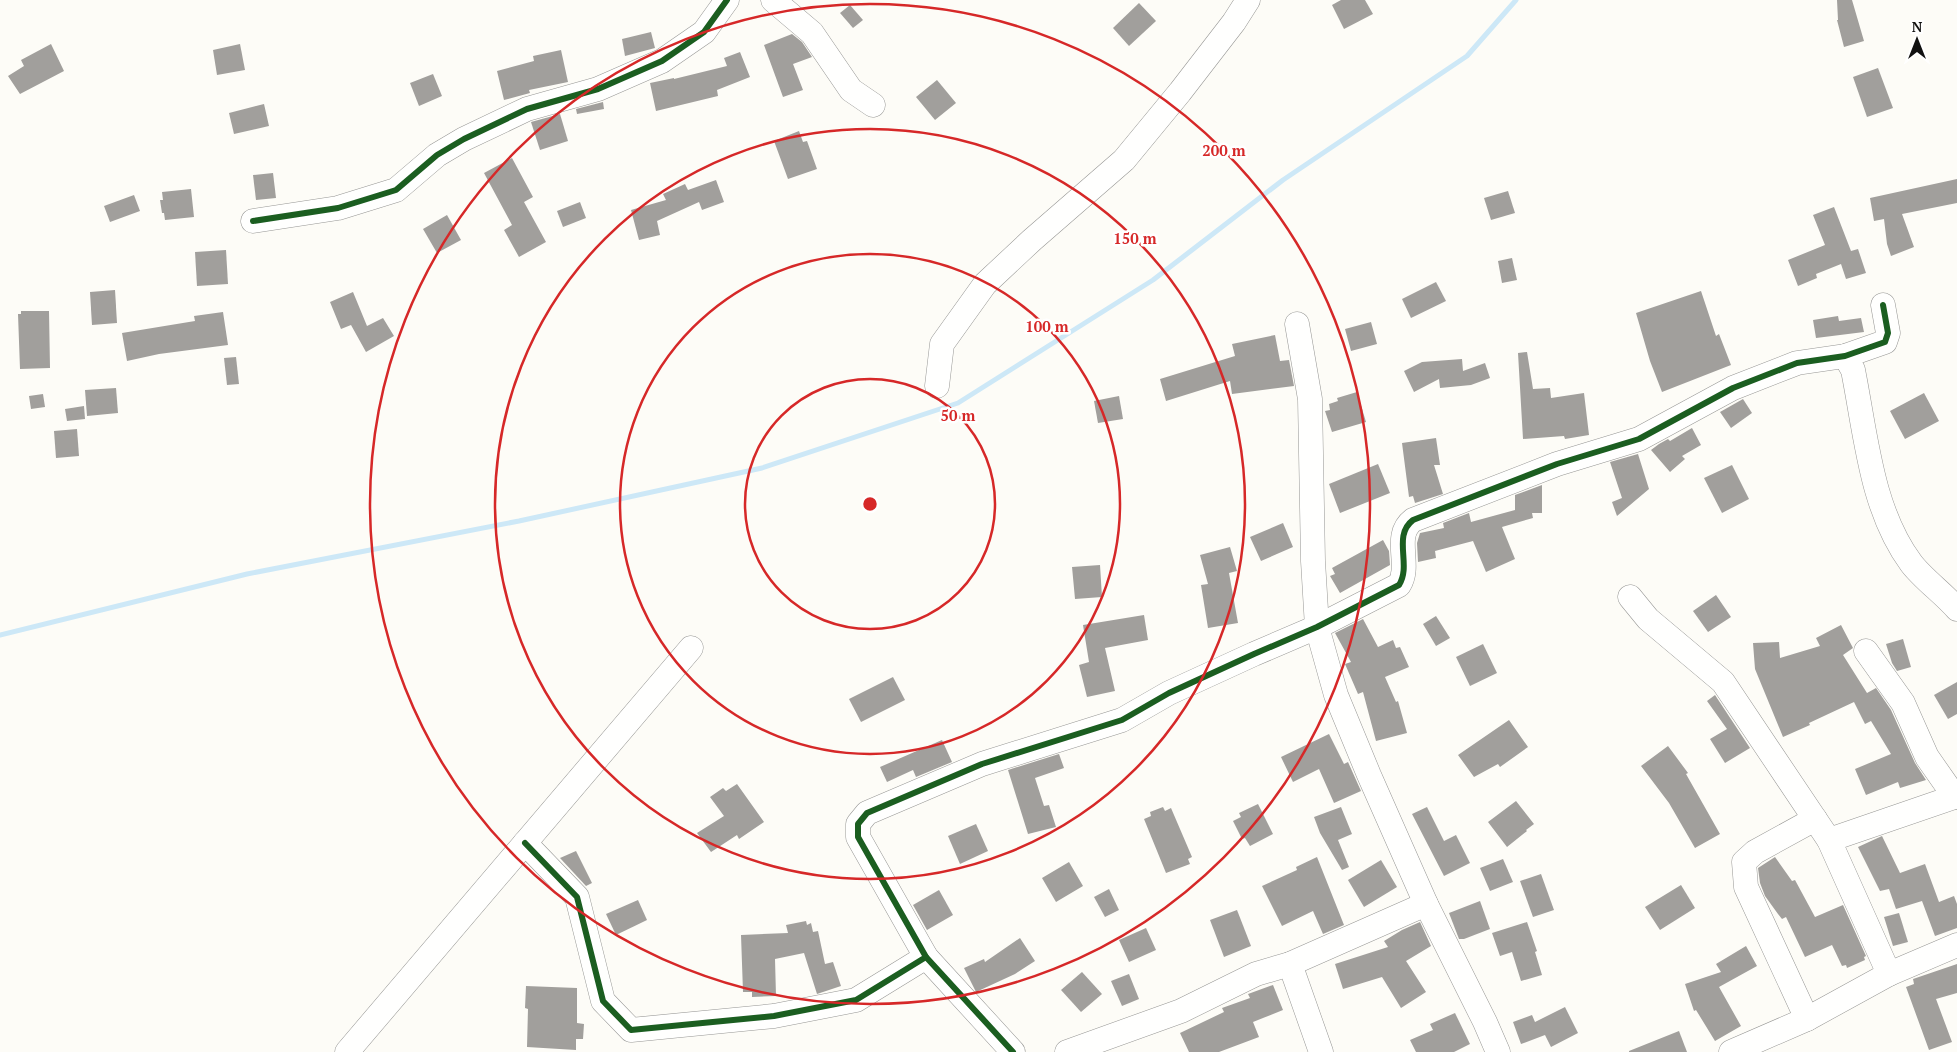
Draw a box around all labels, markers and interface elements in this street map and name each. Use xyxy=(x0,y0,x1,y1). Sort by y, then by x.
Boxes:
north arrow xyxy=(1892,15,1942,65)
text: N xyxy=(1912,17,1923,36)
text: 200 m xyxy=(1202,140,1246,160)
text: 150 m xyxy=(1113,228,1157,248)
text: 100 m xyxy=(1025,316,1069,336)
text: 50 m xyxy=(941,405,976,425)
centre of rings xyxy=(861,495,879,513)

